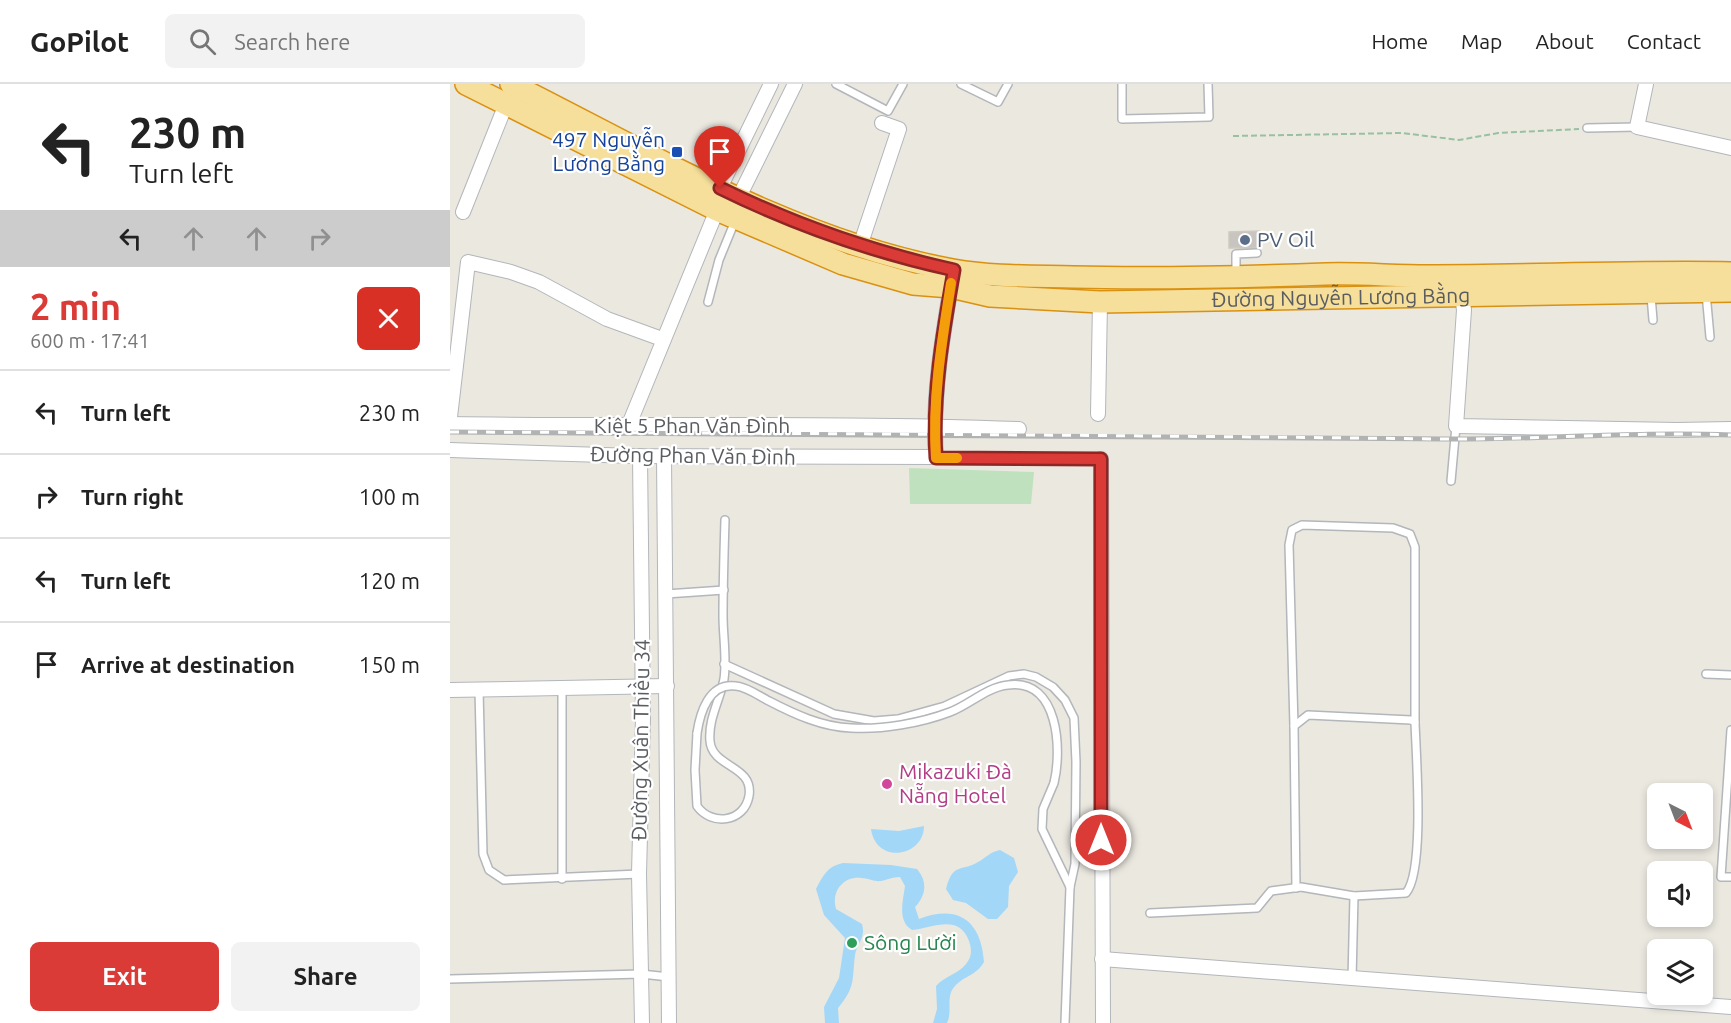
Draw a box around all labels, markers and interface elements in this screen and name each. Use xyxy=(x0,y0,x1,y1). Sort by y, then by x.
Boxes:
search box xyxy=(165,14,585,68)
icon: search xyxy=(186,25,219,58)
text: GoPilot xyxy=(30,26,129,57)
text: Search here xyxy=(234,29,350,54)
text: Home xyxy=(1371,29,1428,53)
text: Map xyxy=(1461,29,1502,53)
text: About xyxy=(1535,29,1594,53)
text: Contact xyxy=(1627,29,1701,53)
icon: left xyxy=(30,108,108,186)
text: 230 m xyxy=(129,109,246,156)
place label: 497 Nguyễn Lương Bằng xyxy=(552,126,665,175)
pin xyxy=(694,126,745,188)
icon: arrive xyxy=(703,135,736,168)
marker: 497 Nguyễn Lương Bằng xyxy=(670,145,684,159)
text: Turn left xyxy=(129,158,233,188)
icon: left xyxy=(114,222,147,255)
icon: ahead xyxy=(177,222,210,255)
icon: ahead xyxy=(240,222,273,255)
icon: right xyxy=(303,222,336,255)
place label: PV Oil xyxy=(1257,227,1315,251)
marker: PV Oil xyxy=(1238,233,1252,247)
street label: Đường Nguyễn Lương Bằng xyxy=(1211,281,1471,311)
text: 2 min xyxy=(30,286,121,327)
button: close xyxy=(357,287,420,350)
text: 600 m · 17:41 xyxy=(30,329,150,352)
icon: left xyxy=(30,396,63,429)
text: Turn left xyxy=(81,400,171,425)
text: 230 m xyxy=(359,400,420,425)
street label: Kiệt 5 Phan Văn Đình xyxy=(594,413,790,437)
street label: Đường Phan Văn Đình xyxy=(590,441,796,469)
icon: right xyxy=(30,480,63,513)
text: Turn right xyxy=(81,484,183,509)
text: 100 m xyxy=(359,484,420,509)
icon: left xyxy=(30,564,63,597)
text: Turn left xyxy=(81,568,171,593)
text: 120 m xyxy=(359,568,420,593)
street label: Đường Xuân Thiều 34 xyxy=(624,639,654,841)
icon: arrive xyxy=(30,648,63,681)
text: Arrive at destination xyxy=(81,652,295,677)
text: 150 m xyxy=(359,652,420,677)
place label: Mikazuki Đà Nẵng Hotel xyxy=(899,759,1012,807)
marker: Mikazuki Đà Nẵng Hotel xyxy=(880,777,894,791)
north arrow xyxy=(1647,783,1713,849)
map controls xyxy=(1647,783,1713,1005)
position arrow xyxy=(1069,808,1133,872)
button: sound xyxy=(1647,861,1713,927)
place label: Sông Lười xyxy=(864,930,957,954)
marker: Sông Lười xyxy=(845,936,859,950)
button: layers xyxy=(1647,939,1713,1005)
button: Exit xyxy=(30,942,219,1011)
button: Share xyxy=(231,942,420,1011)

